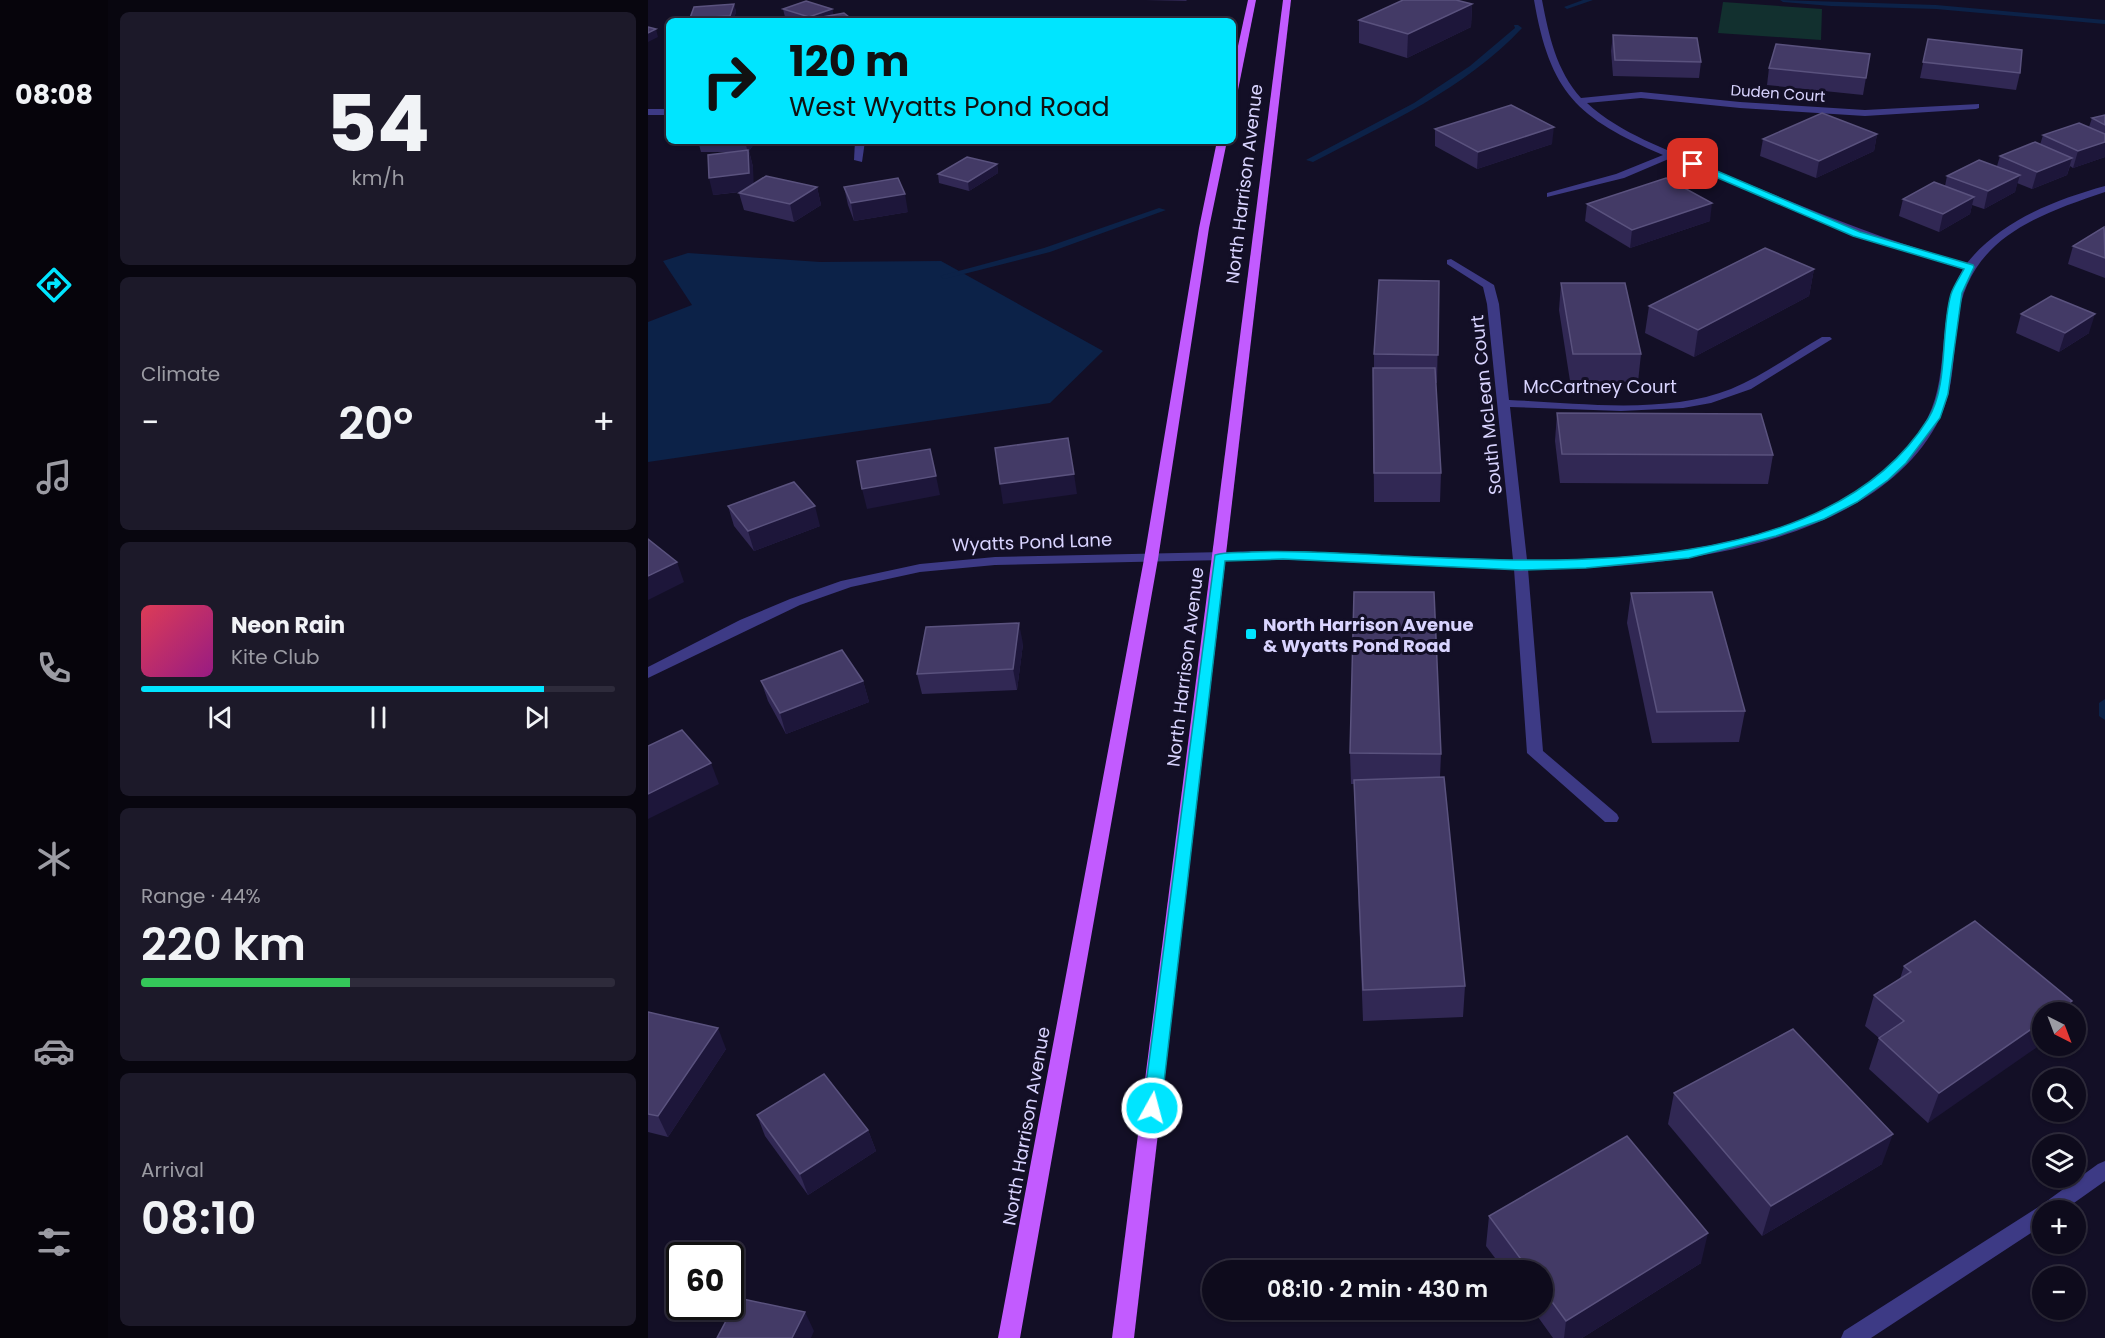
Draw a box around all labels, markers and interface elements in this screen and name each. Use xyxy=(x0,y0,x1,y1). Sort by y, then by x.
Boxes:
text: 120 m xyxy=(789,32,910,91)
icon: right xyxy=(690,42,768,120)
text: 54 xyxy=(326,69,430,178)
text: 08:08 xyxy=(15,76,93,113)
street label: Duden Court xyxy=(1730,79,1826,107)
street label: North Harrison Avenue xyxy=(1219,83,1269,285)
text: West Wyatts Pond Road xyxy=(789,88,1110,125)
pin xyxy=(1667,138,1718,189)
icon: arrive xyxy=(1676,147,1709,180)
text: km/h xyxy=(351,164,405,192)
icon: directions xyxy=(33,264,75,306)
street label: South McLean Court xyxy=(1464,314,1508,496)
text: Climate xyxy=(141,360,220,388)
street label: McCartney Court xyxy=(1523,374,1677,399)
text: 20° xyxy=(338,392,413,455)
text: − xyxy=(141,399,159,446)
text: + xyxy=(592,399,615,446)
icon: music xyxy=(33,456,75,498)
street label: Wyatts Pond Lane xyxy=(951,527,1113,557)
street label: North Harrison Avenue xyxy=(1160,566,1210,768)
text: Neon Rain xyxy=(231,610,345,641)
place label: North Harrison Avenue & Wyatts Pond Road xyxy=(1263,612,1474,658)
marker: North Harrison Avenue & Wyatts Pond Road xyxy=(1244,627,1258,641)
text: Kite Club xyxy=(231,643,320,671)
icon: phone xyxy=(33,647,75,689)
icon: previous xyxy=(204,701,237,734)
icon: pause xyxy=(362,701,395,734)
icon: next xyxy=(520,701,553,734)
icon: climate xyxy=(33,838,75,880)
text: Range · 44% xyxy=(141,882,261,910)
text: 220 km xyxy=(141,913,306,976)
north arrow xyxy=(2032,1002,2086,1056)
map controls xyxy=(2032,1002,2086,1320)
street label: North Harrison Avenue xyxy=(996,1025,1056,1227)
icon: car xyxy=(33,1030,75,1072)
button: search xyxy=(2032,1068,2086,1122)
position arrow xyxy=(1120,1076,1184,1140)
button: layers xyxy=(2032,1134,2086,1188)
text: Arrival xyxy=(141,1156,204,1184)
text: 08:10 xyxy=(141,1187,256,1250)
button: + xyxy=(2032,1200,2086,1254)
icon: filters xyxy=(33,1221,75,1263)
speed limit sign: 60 xyxy=(666,1242,744,1320)
button: − xyxy=(2032,1266,2086,1320)
text: 08:10 · 2 min · 430 m xyxy=(1267,1274,1488,1305)

